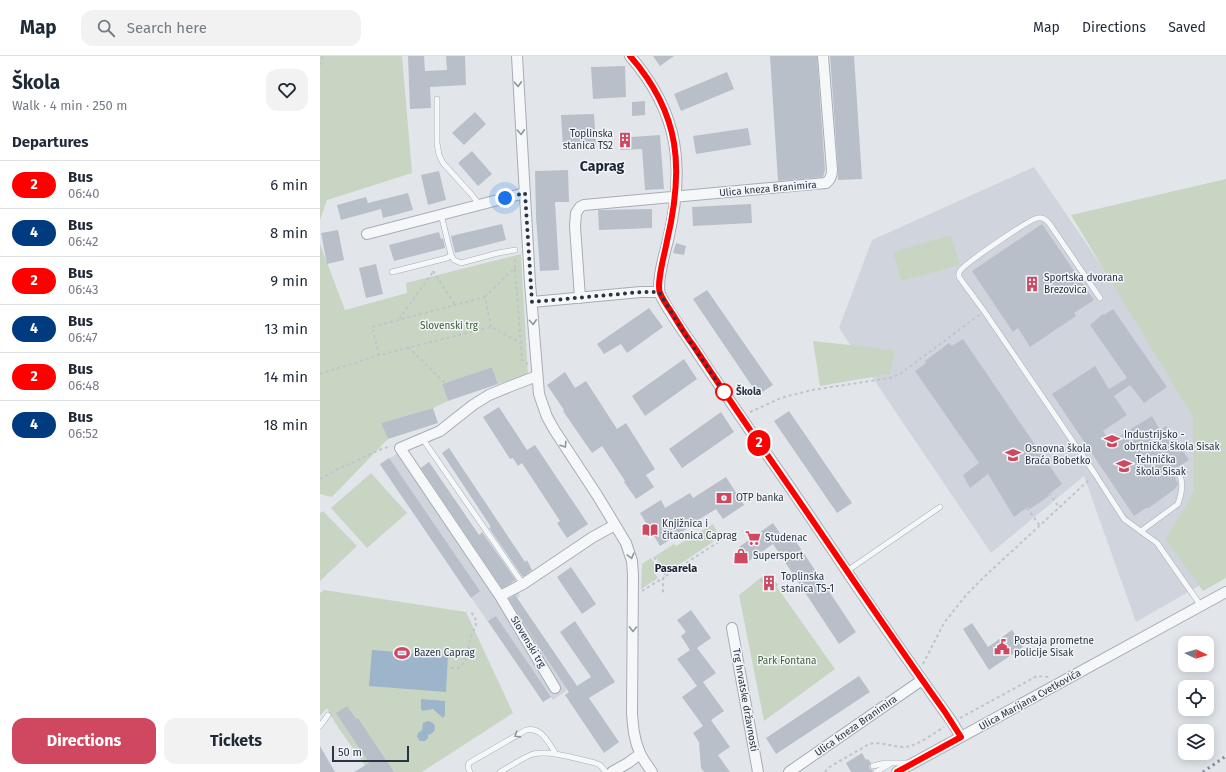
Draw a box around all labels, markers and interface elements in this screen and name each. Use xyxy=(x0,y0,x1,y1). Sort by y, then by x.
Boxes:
search box xyxy=(81,10,361,46)
text: Map xyxy=(20,16,57,39)
icon: search xyxy=(95,17,117,39)
text: Search here xyxy=(127,19,207,37)
text: Map xyxy=(1033,19,1060,36)
text: Directions xyxy=(1082,19,1146,36)
text: Saved xyxy=(1168,19,1206,36)
button: heart xyxy=(266,69,308,111)
text: Škola xyxy=(12,71,60,94)
one-way arrow xyxy=(514,81,523,87)
text: Walk · 4 min · 250 m xyxy=(12,98,127,113)
place label: Toplinska stanica TS2 xyxy=(563,128,613,152)
one-way arrow xyxy=(517,129,526,135)
building icon: Toplinska stanica TS2 xyxy=(616,131,634,149)
text: Departures xyxy=(12,133,89,151)
district label: Caprag xyxy=(580,158,624,175)
text: Bus xyxy=(68,168,93,186)
text: 2 xyxy=(30,176,38,193)
text: 6 min xyxy=(270,176,308,194)
street label: Ulica kneza Branimira xyxy=(719,179,817,199)
text: 06:40 xyxy=(68,186,99,201)
your location xyxy=(495,188,515,208)
text: Bus xyxy=(68,216,93,234)
text: 4 xyxy=(30,224,38,241)
text: 8 min xyxy=(270,224,308,242)
text: 06:42 xyxy=(68,234,98,249)
text: Bus xyxy=(68,264,93,282)
text: 2 xyxy=(30,272,38,289)
text: 9 min xyxy=(270,272,308,290)
place label: Sportska dvorana Brezovica xyxy=(1044,272,1123,296)
building icon: Sportska dvorana Brezovica xyxy=(1023,275,1041,293)
text: 06:43 xyxy=(68,282,98,297)
text: Bus xyxy=(68,312,93,330)
one-way arrow xyxy=(529,319,537,325)
text: 4 xyxy=(30,320,38,337)
text: 13 min xyxy=(264,320,308,338)
park label: Slovenski trg xyxy=(420,320,479,332)
text: 06:47 xyxy=(68,330,98,345)
text: Bus xyxy=(68,360,93,378)
text: 2 xyxy=(30,368,38,385)
text: 14 min xyxy=(264,368,308,386)
text: 06:48 xyxy=(68,378,99,393)
marker: Škola xyxy=(715,383,733,401)
place label: Škola xyxy=(736,384,762,398)
text: Bus xyxy=(68,408,93,426)
text: 4 xyxy=(30,416,38,433)
text: 18 min xyxy=(263,416,308,434)
text: 06:52 xyxy=(68,426,98,441)
place label: Industrijsko - obrtnička škola Sisak xyxy=(1124,429,1221,453)
line badge: 2 xyxy=(746,430,772,456)
school or university icon: Industrijsko - obrtnička škola Sisak xyxy=(1103,432,1121,450)
text: 2 xyxy=(755,434,763,451)
one-way arrow xyxy=(559,441,567,448)
place label: Osnovna škola Braća Bobetko xyxy=(1025,443,1091,467)
school or university icon: Osnovna škola Braća Bobetko xyxy=(1004,446,1022,464)
place label: Tehnička škola Sisak xyxy=(1136,454,1187,478)
school or university icon: Tehnička škola Sisak xyxy=(1115,457,1133,475)
bank icon: OTP banka xyxy=(715,489,733,507)
place label: OTP banka xyxy=(736,492,784,504)
place label: Knjižnica i čitaonica Caprag xyxy=(662,518,738,542)
library icon: Knjižnica i čitaonica Caprag xyxy=(641,521,659,539)
supermarket icon: Studenac xyxy=(744,529,762,547)
place label: Studenac xyxy=(765,532,808,544)
shop icon: Supersport xyxy=(732,547,750,565)
place label: Supersport xyxy=(753,550,804,562)
one-way arrow xyxy=(626,552,634,559)
district label: Pasarela xyxy=(655,562,697,575)
place label: Toplinska stanica TS-1 xyxy=(781,571,834,595)
building icon: Toplinska stanica TS-1 xyxy=(760,574,778,592)
street label: Slovenski trg xyxy=(508,614,549,671)
one-way arrow xyxy=(629,626,637,632)
place label: Postaja prometne policije Sisak xyxy=(1014,635,1094,659)
north arrow xyxy=(1178,636,1214,672)
map controls xyxy=(1178,636,1214,760)
public building icon: Postaja prometne policije Sisak xyxy=(993,638,1011,656)
sports icon: Bazen Caprag xyxy=(393,644,411,662)
place label: Bazen Caprag xyxy=(414,647,476,659)
street label: Trg hrvatske državnosti xyxy=(730,647,760,753)
park label: Park Fontana xyxy=(758,655,816,667)
street label: Ulica Marijana Cvetkovića xyxy=(977,667,1083,733)
button: locate xyxy=(1178,680,1214,716)
street label: Ulica kneza Branimira xyxy=(812,693,900,759)
button: Directions xyxy=(12,718,156,764)
button: Tickets xyxy=(164,718,308,764)
button: layers xyxy=(1178,724,1214,760)
one-way arrow xyxy=(514,730,521,738)
scale bar xyxy=(332,744,409,763)
text: 50 m xyxy=(338,746,362,759)

